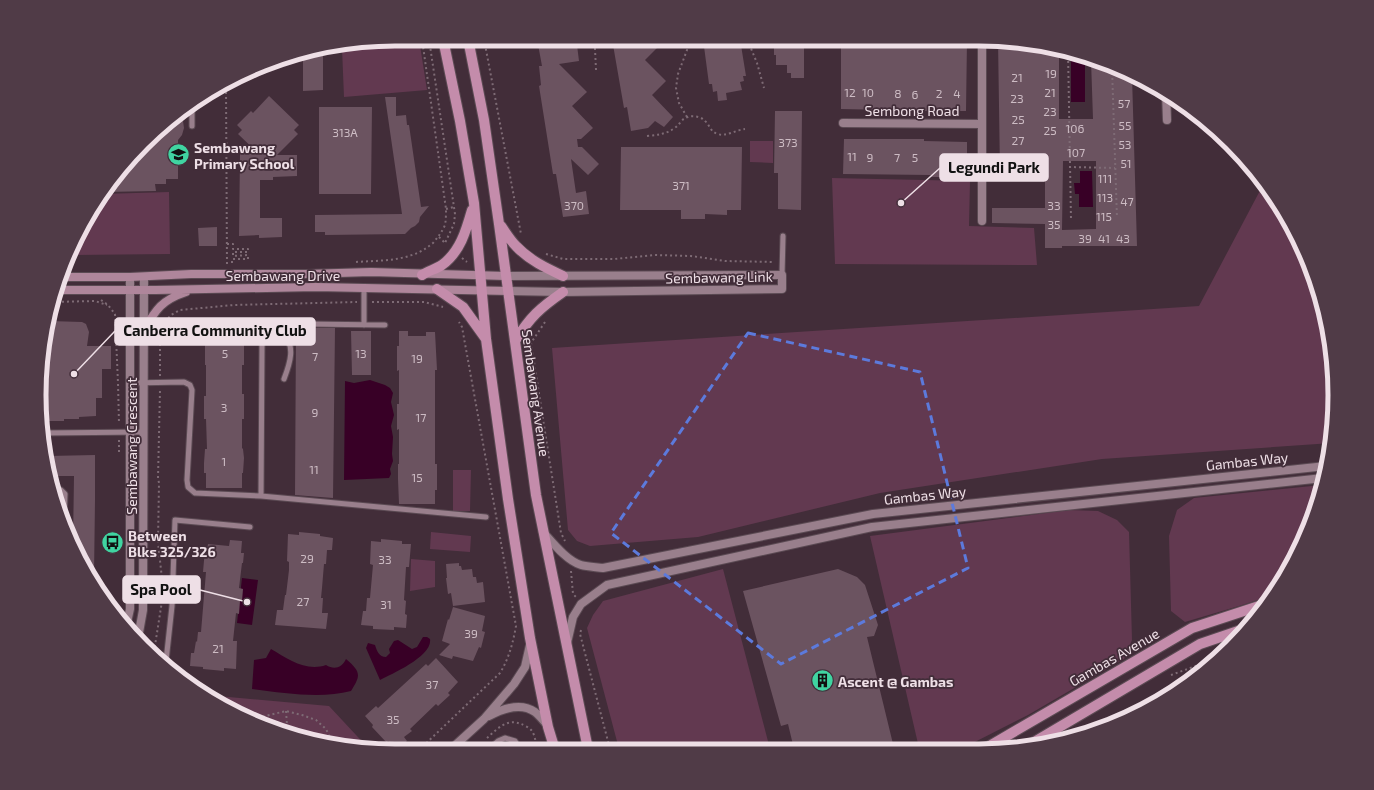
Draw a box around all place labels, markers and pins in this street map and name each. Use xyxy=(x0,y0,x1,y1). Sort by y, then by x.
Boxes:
place label: Sembawang Primary School xyxy=(194,139,295,172)
school or university icon: Sembawang Primary School xyxy=(166,142,192,168)
callout: Legundi Park xyxy=(940,154,1048,181)
callout: Canberra Community Club xyxy=(115,318,315,345)
place label: Between Blks 325/326 xyxy=(128,527,216,560)
bus stop icon: Between Blks 325/326 xyxy=(100,530,126,556)
callout: Spa Pool xyxy=(123,576,200,603)
building icon: Ascent @ Gambas xyxy=(810,668,836,694)
place label: Ascent @ Gambas xyxy=(838,673,953,690)

